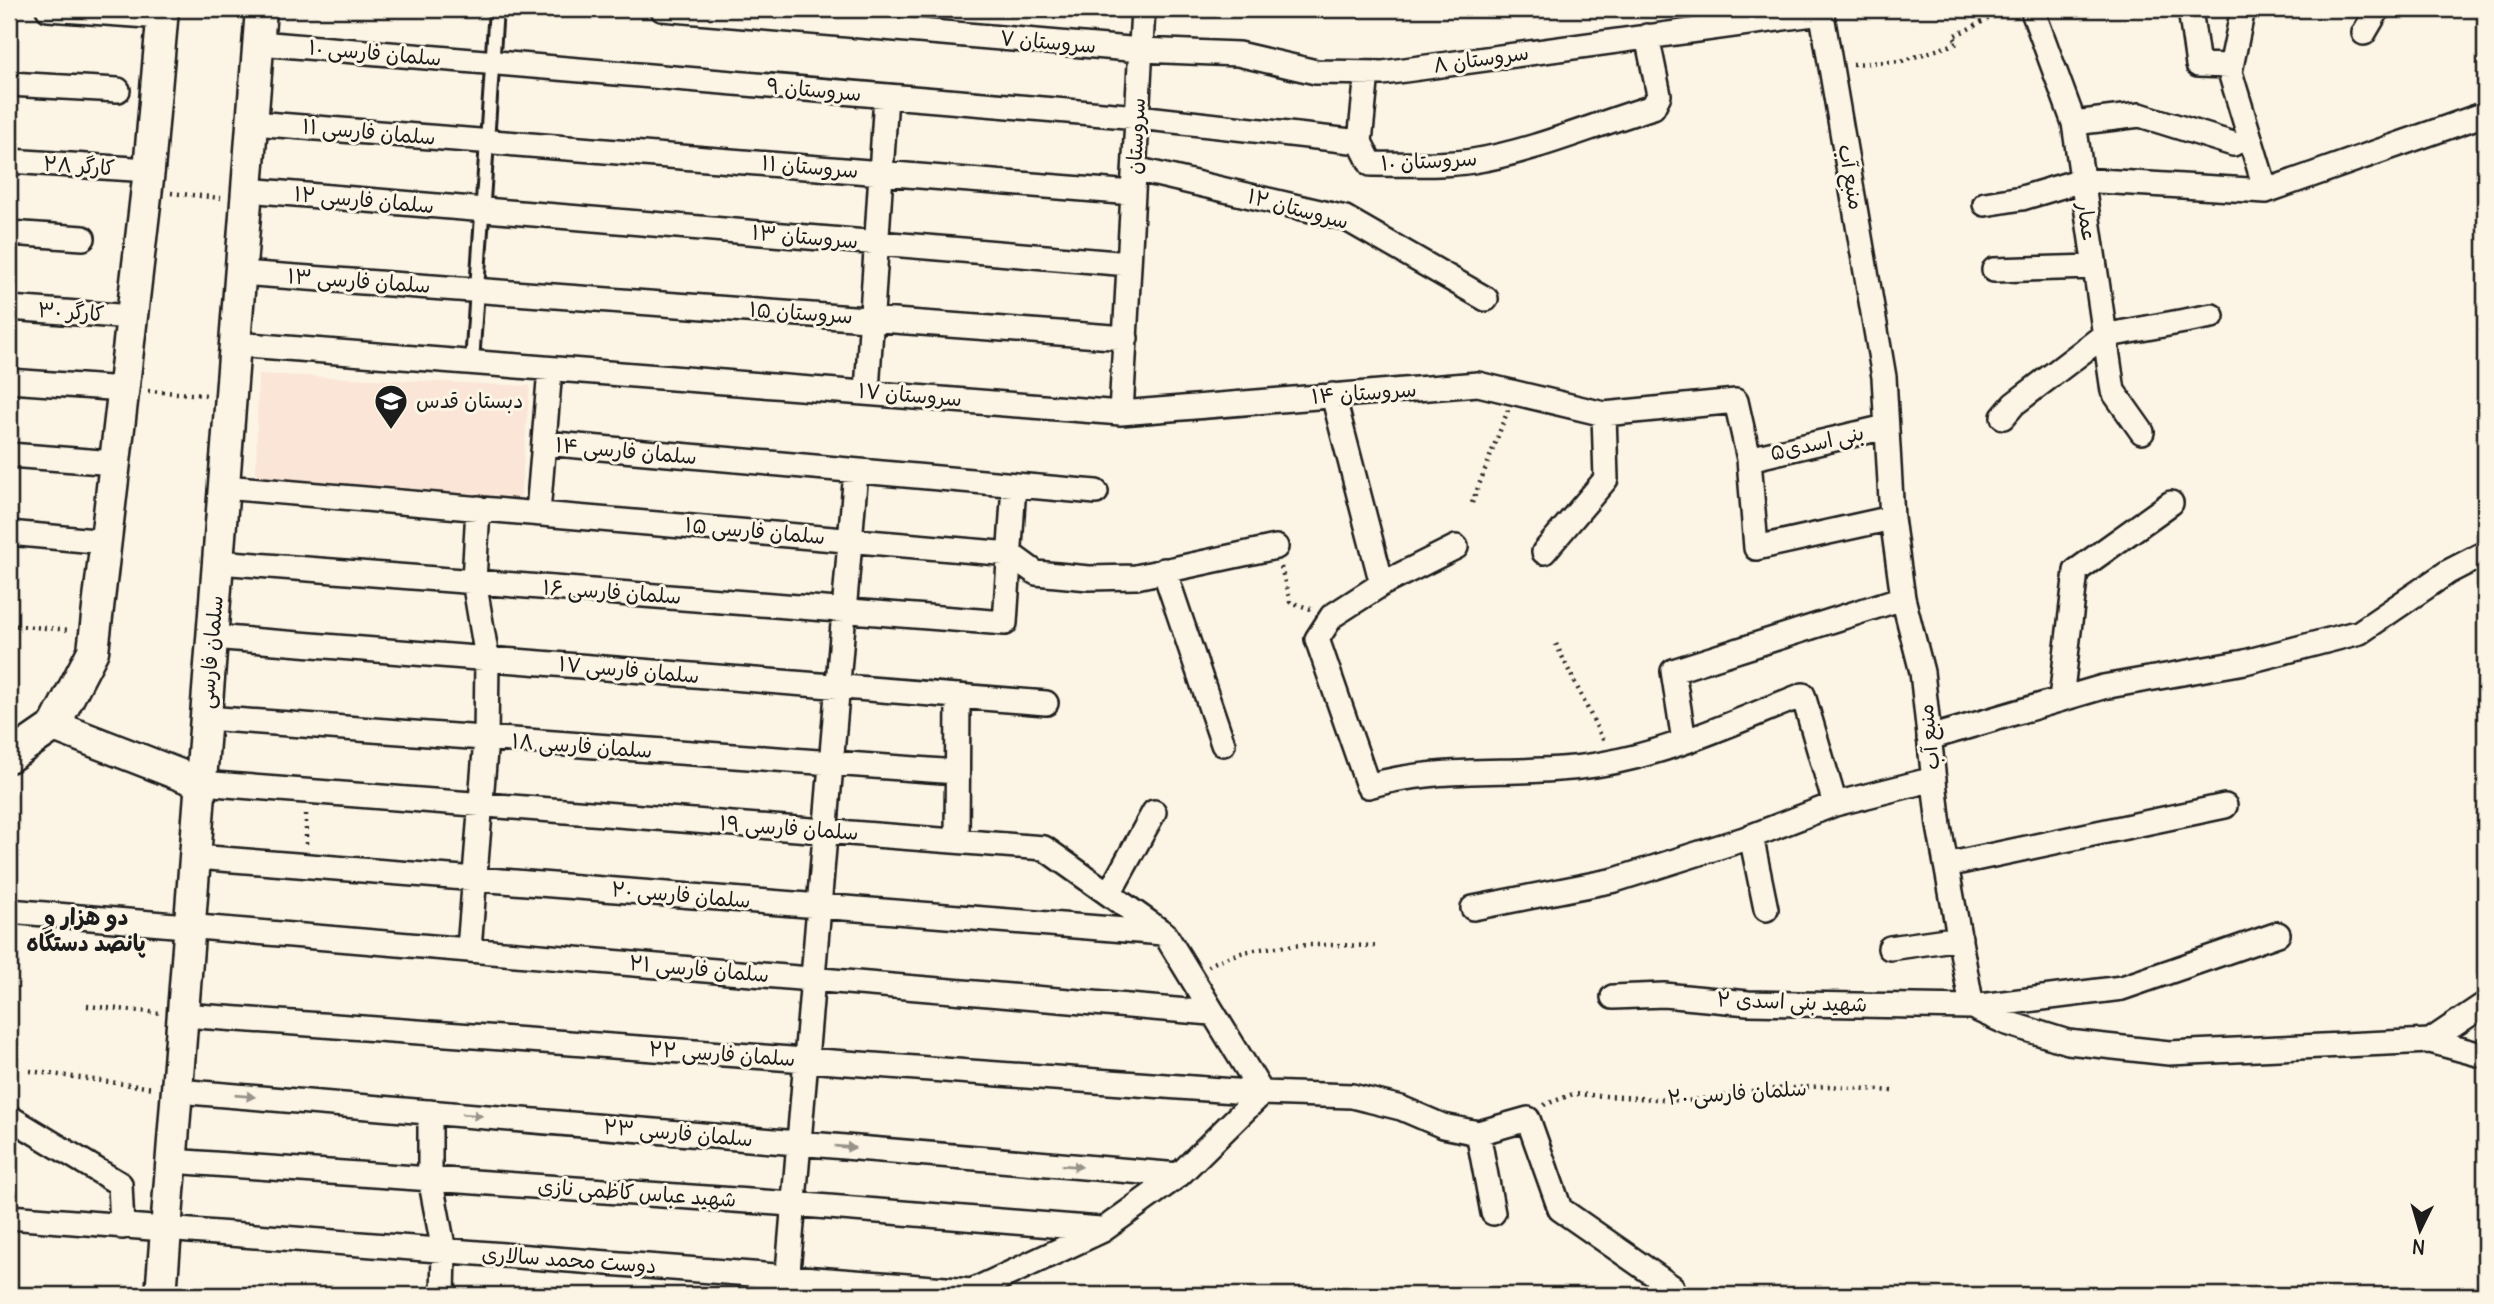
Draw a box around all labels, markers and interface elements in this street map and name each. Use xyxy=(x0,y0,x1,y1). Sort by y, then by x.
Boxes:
street label: سروستان ۷ xyxy=(999,24,1097,59)
street label: سلمان فارسی ۱۰ xyxy=(307,33,443,73)
street label: سروستان ۸ xyxy=(1431,38,1531,79)
street label: سروستان ۹ xyxy=(766,72,863,107)
street label: سروستان xyxy=(1120,97,1151,175)
street label: سلمان فارسی ۱۱ xyxy=(301,112,437,152)
street label: منبع آب xyxy=(1830,142,1871,212)
street label: سروستان ۱۰ xyxy=(1380,145,1478,176)
street label: سروستان ۱۱ xyxy=(761,149,860,184)
street label: کارگر ۲۸ xyxy=(42,150,116,181)
street label: سلمان فارسی ۱۲ xyxy=(293,180,435,220)
street label: سروستان ۱۲ xyxy=(1245,182,1352,235)
street label: عمار xyxy=(2071,199,2104,244)
street label: سروستان ۱۳ xyxy=(751,218,859,255)
street label: سلمان فارسی ۱۳ xyxy=(286,262,432,300)
street label: سروستان ۱۵ xyxy=(748,295,854,330)
street label: کارگر ۳۰ xyxy=(37,296,105,327)
street label: سروستان ۱۴ xyxy=(1311,375,1417,410)
street label: سروستان ۱۷ xyxy=(857,377,963,412)
school or university icon: دبستان قدس xyxy=(372,382,410,431)
place label: دبستان قدس xyxy=(416,387,523,414)
street label: بنی اسدی۵ xyxy=(1767,419,1867,467)
street label: سلمان فارسی ۱۴ xyxy=(554,431,698,471)
street label: سلمان فارسی ۱۵ xyxy=(684,511,826,551)
street label: سلمان فارسی ۱۶ xyxy=(542,573,682,611)
street label: سلمان فارسی xyxy=(192,594,230,710)
street label: سلمان فارسی ۱۷ xyxy=(557,650,701,690)
street label: منبع آب xyxy=(1912,703,1947,771)
street label: سلمان فارسی ۱۸ xyxy=(511,727,653,765)
street label: سلمان فارسی ۱۹ xyxy=(718,809,860,847)
street label: سلمان فارسی ۲۰ xyxy=(610,875,752,915)
district label: دو هزار و پانصد دستگاه xyxy=(26,902,146,958)
street label: سلمان فارسی ۲۱ xyxy=(628,949,770,989)
street label: شهید بنی اسدی ۲ xyxy=(1716,985,1868,1019)
street label: سلمان فارسی ۲۲ xyxy=(648,1035,796,1073)
street label: سلمان فارسی ۲۰ xyxy=(1666,1074,1808,1112)
one-way arrow xyxy=(234,1091,256,1102)
one-way arrow xyxy=(461,1110,483,1121)
street label: سلمان فارسی ۲۳ xyxy=(602,1113,754,1153)
one-way arrow xyxy=(834,1142,856,1153)
one-way arrow xyxy=(1061,1161,1083,1172)
street label: شهید عباس کاظمی نازی xyxy=(537,1172,737,1214)
north arrow xyxy=(2386,1196,2456,1266)
text: N xyxy=(2411,1234,2426,1259)
street label: دوست محمد سالاری xyxy=(481,1240,657,1279)

